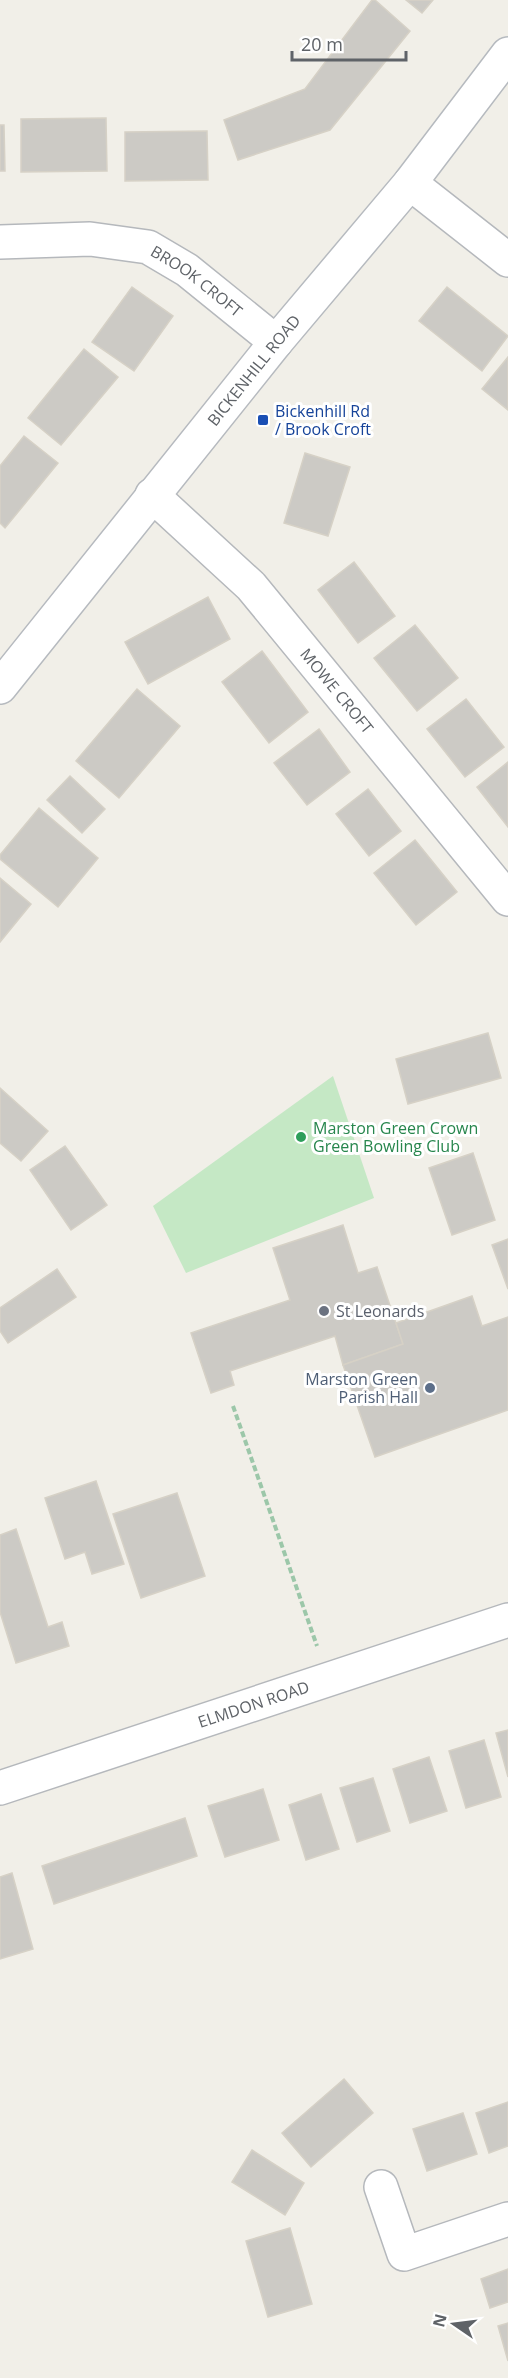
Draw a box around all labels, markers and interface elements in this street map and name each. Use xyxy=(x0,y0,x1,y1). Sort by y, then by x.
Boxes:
scale bar xyxy=(292,24,406,62)
text: 20 m xyxy=(301,32,343,56)
street label: BROOK CROFT xyxy=(147,240,247,322)
street label: BICKENHILL ROAD xyxy=(202,310,305,430)
place label: Bickenhill Rd / Brook Croft xyxy=(275,400,371,440)
marker: Bickenhill Rd / Brook Croft xyxy=(256,413,270,427)
street label: MOWE CROFT xyxy=(295,644,379,738)
place label: Marston Green Crown Green Bowling Club xyxy=(313,1117,478,1157)
marker: Marston Green Crown Green Bowling Club xyxy=(294,1130,308,1144)
place label: St Leonards xyxy=(336,1300,424,1322)
marker: St Leonards xyxy=(317,1304,331,1318)
place label: Marston Green Parish Hall xyxy=(305,1368,418,1408)
marker: Marston Green Parish Hall xyxy=(423,1381,437,1395)
street label: ELMDON ROAD xyxy=(195,1676,312,1733)
north arrow xyxy=(424,2294,484,2354)
text: N xyxy=(427,2311,452,2329)

